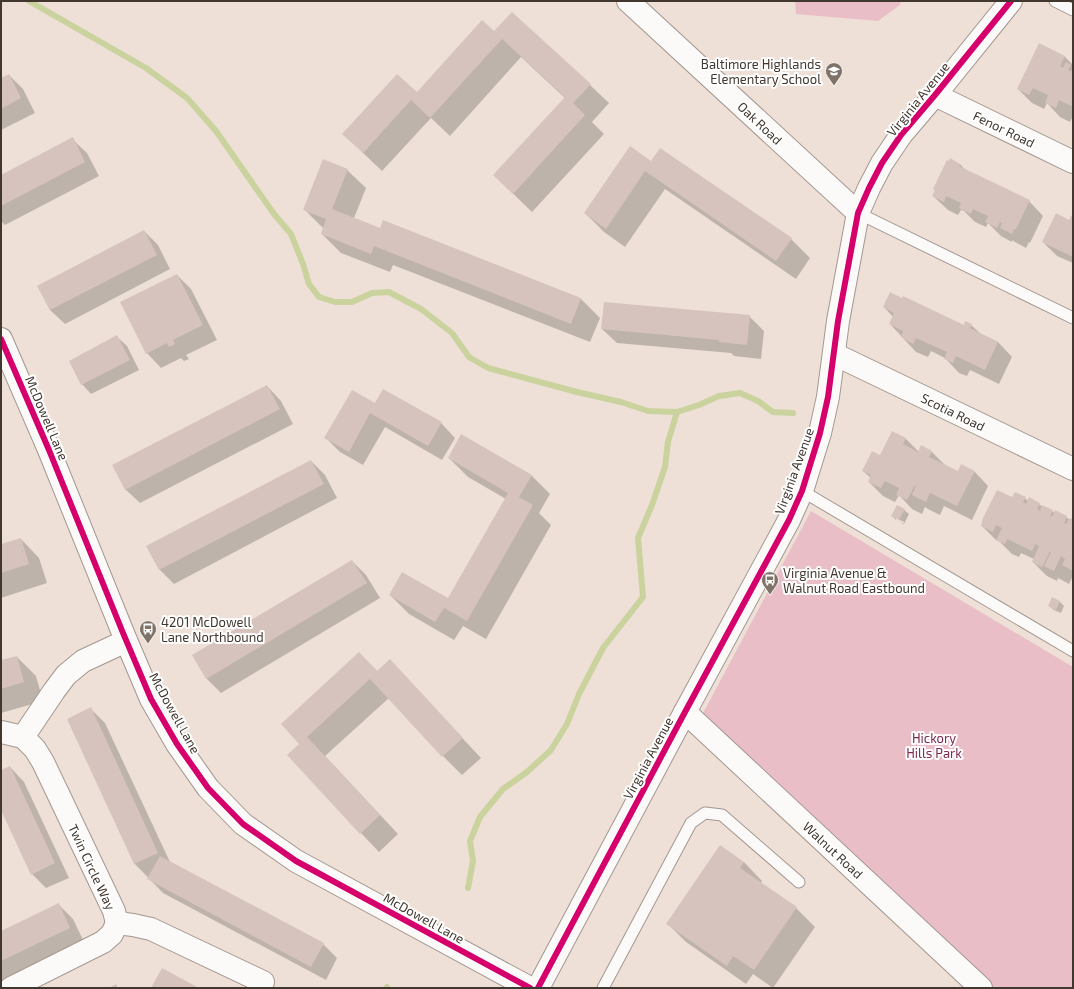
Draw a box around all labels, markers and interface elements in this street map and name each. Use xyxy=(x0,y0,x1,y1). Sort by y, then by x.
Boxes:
place label: Baltimore Highlands Elementary School xyxy=(701,56,821,87)
street label: Virginia Avenue xyxy=(883,59,953,139)
school or university icon: Baltimore Highlands Elementary School xyxy=(824,61,844,86)
street label: Oak Road xyxy=(734,98,786,148)
street label: Fenor Road xyxy=(971,107,1037,151)
street label: McDowell Lane xyxy=(22,373,72,463)
street label: Scotia Road xyxy=(918,390,988,434)
street label: Virginia Avenue xyxy=(771,426,817,516)
place label: Virginia Avenue & Walnut Road Eastbound xyxy=(783,565,925,596)
bus stop icon: Virginia Avenue & Walnut Road Eastbound xyxy=(760,570,780,595)
place label: 4201 McDowell Lane Northbound xyxy=(161,614,264,645)
bus stop icon: 4201 McDowell Lane Northbound xyxy=(138,619,158,644)
street label: McDowell Lane xyxy=(146,670,204,756)
street label: Virginia Avenue xyxy=(620,714,676,802)
park label: Hickory Hills Park xyxy=(906,730,962,761)
street label: Walnut Road xyxy=(800,818,866,882)
street label: Twin Circle Way xyxy=(65,822,119,913)
street label: McDowell Lane xyxy=(381,889,467,947)

